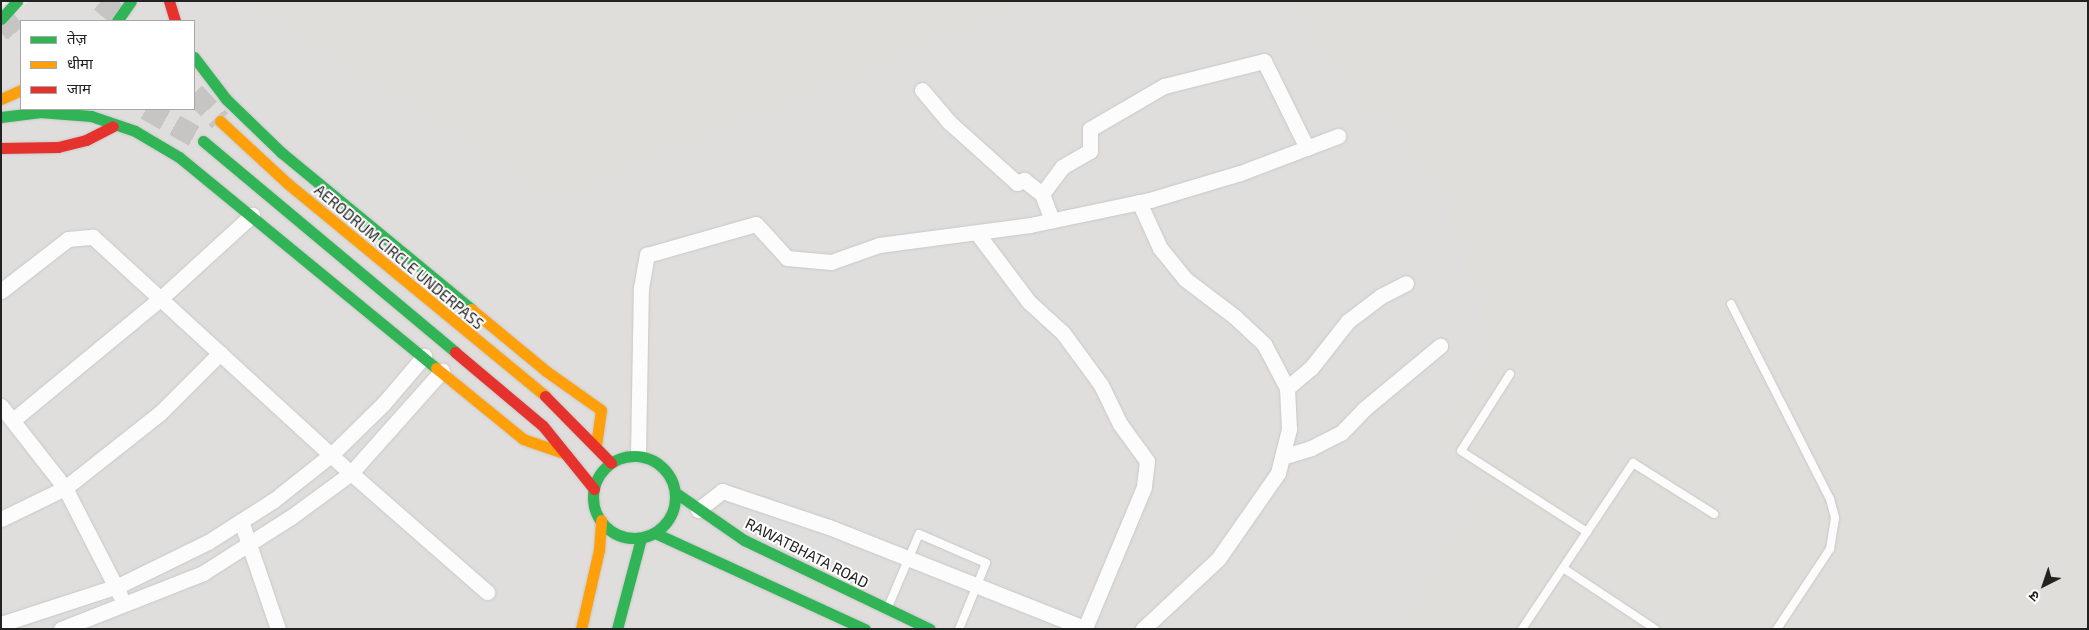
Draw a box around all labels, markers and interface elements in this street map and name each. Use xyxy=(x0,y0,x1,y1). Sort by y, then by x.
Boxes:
legend xyxy=(20,20,195,110)
text: तेज़ xyxy=(67,29,87,47)
text: धीमा xyxy=(67,54,93,72)
text: जाम xyxy=(67,79,91,97)
street label: AERODRUM CIRCLE UNDERPASS xyxy=(311,181,487,333)
street label: RAWATBHATA ROAD xyxy=(742,514,872,592)
north arrow xyxy=(2019,560,2069,610)
text: उ xyxy=(2025,588,2043,606)

